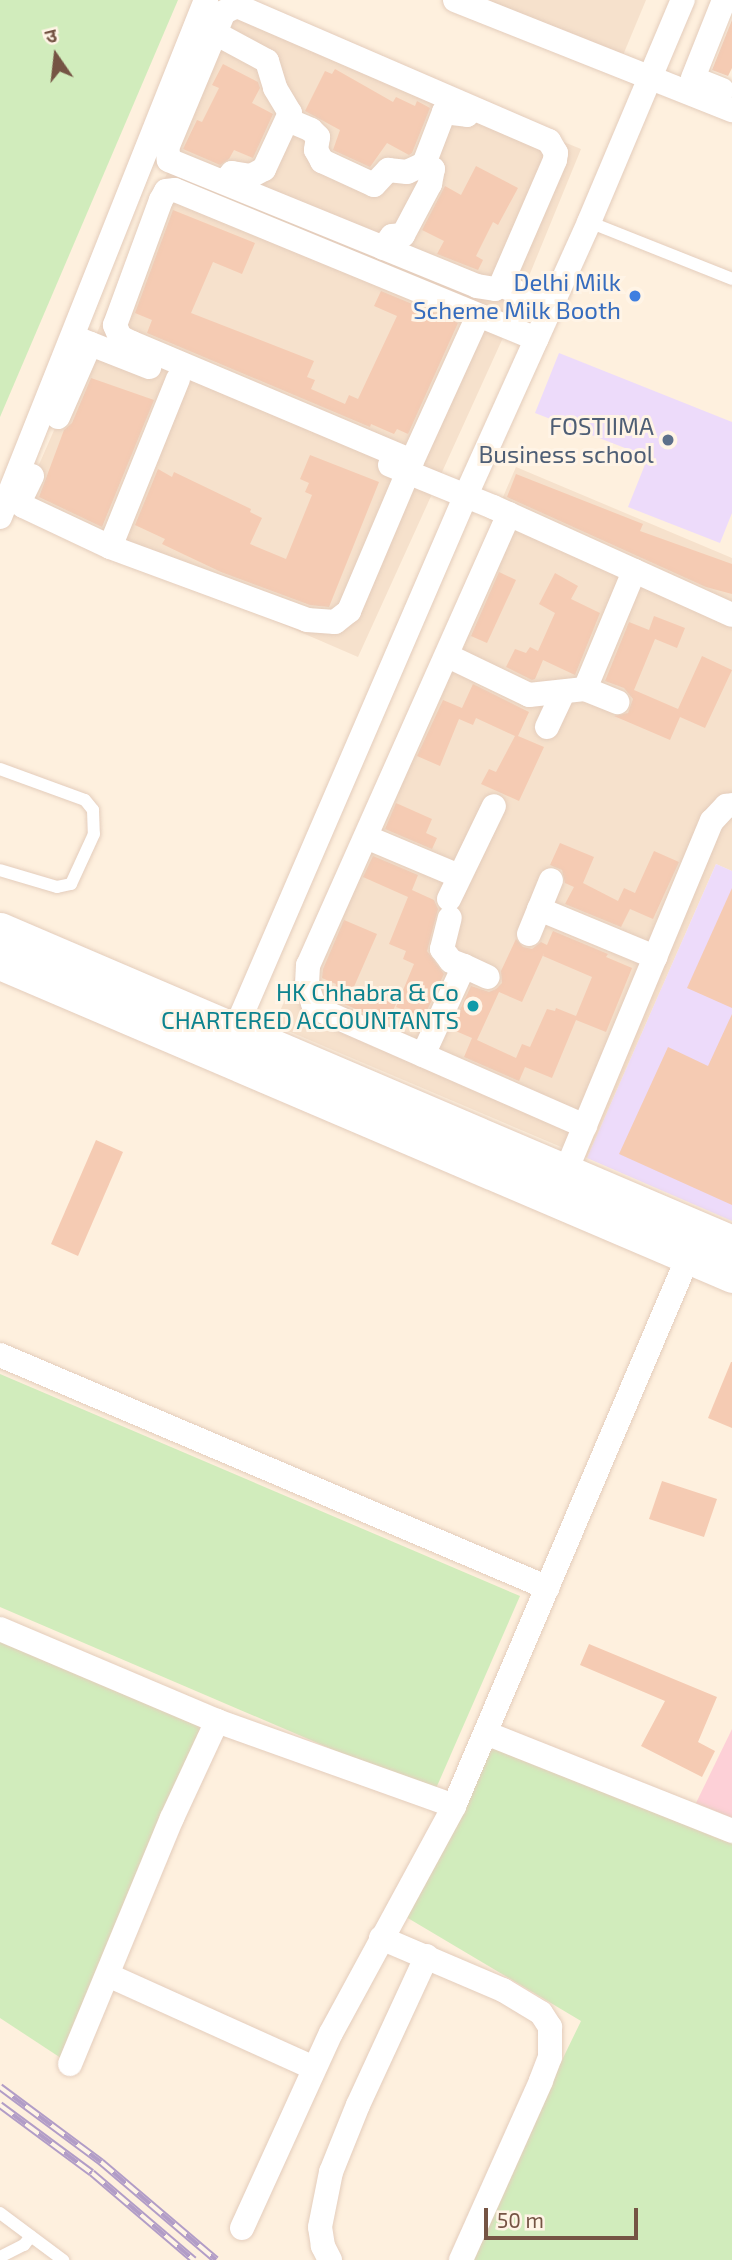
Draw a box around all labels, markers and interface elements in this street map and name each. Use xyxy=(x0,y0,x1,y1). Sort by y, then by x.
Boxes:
north arrow xyxy=(21,21,91,91)
text: उ xyxy=(43,23,59,48)
place label: Delhi Milk Scheme Milk Booth xyxy=(413,268,621,324)
marker: Delhi Milk Scheme Milk Booth xyxy=(627,288,643,304)
place label: FOSTIIMA Business school xyxy=(478,412,654,468)
marker: FOSTIIMA Business school xyxy=(660,432,676,448)
place label: HK Chhabra & Co CHARTERED ACCOUNTANTS xyxy=(160,978,459,1034)
marker: HK Chhabra & Co CHARTERED ACCOUNTANTS xyxy=(465,998,481,1014)
scale bar xyxy=(487,2194,641,2238)
text: 50 m xyxy=(497,2207,544,2232)

